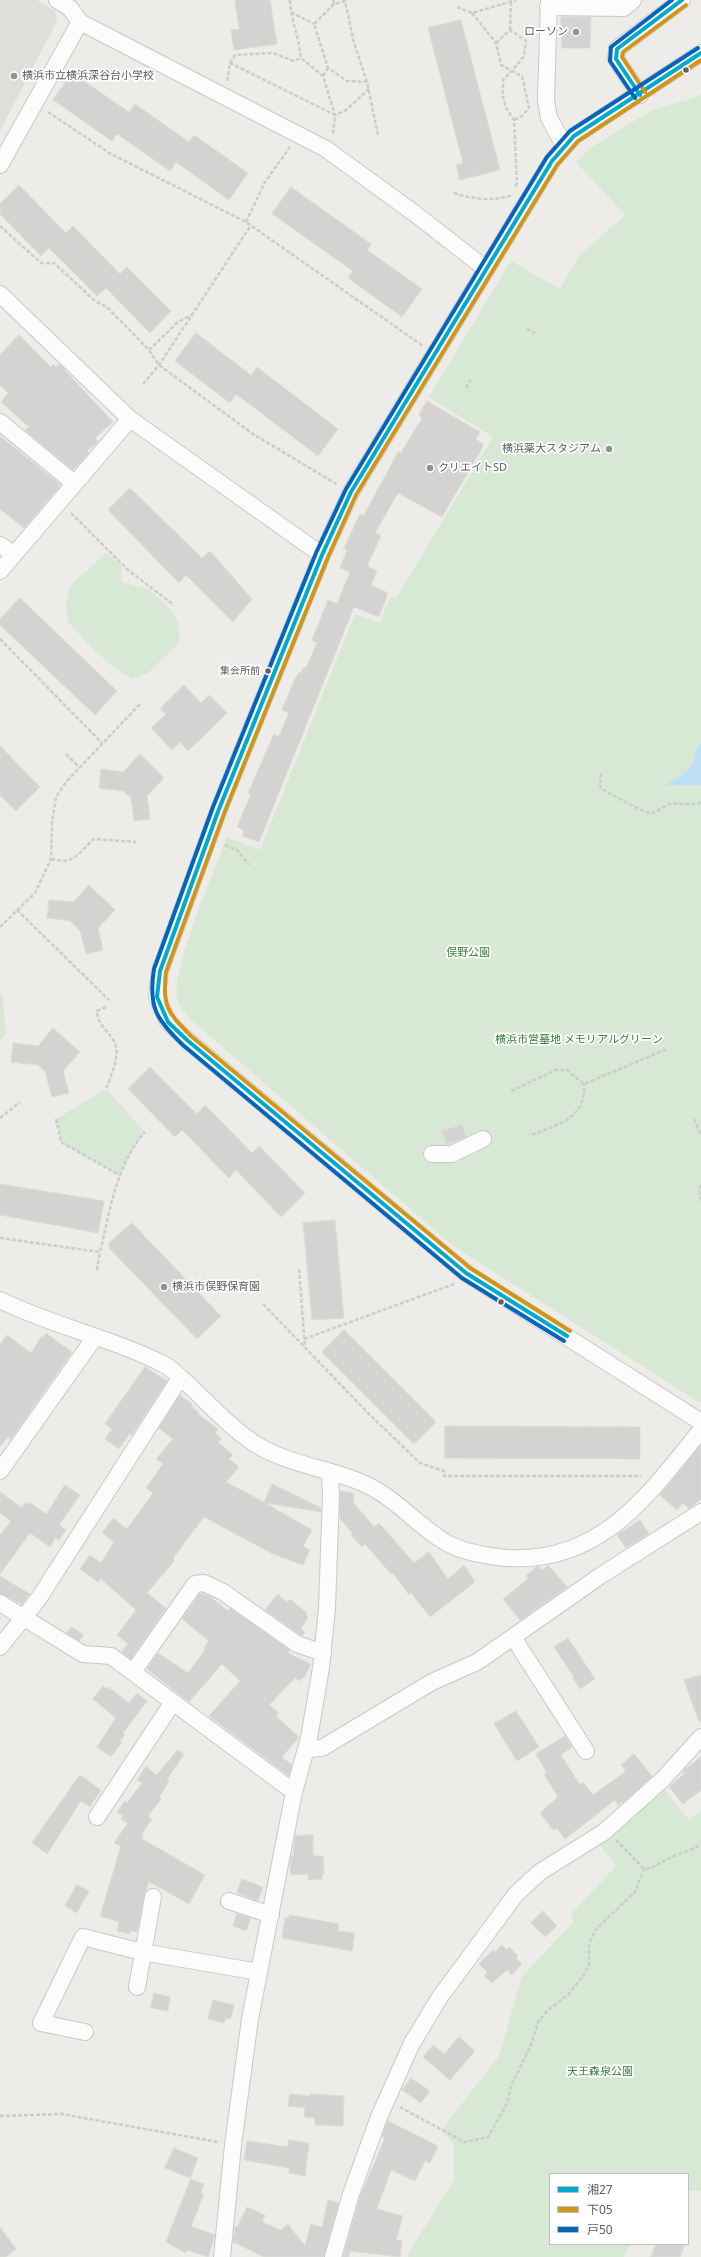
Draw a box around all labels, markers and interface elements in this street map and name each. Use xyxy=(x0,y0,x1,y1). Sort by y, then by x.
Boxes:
place label: ローソン xyxy=(524,25,568,39)
marker: ローソン xyxy=(571,27,581,37)
unlabelled marker xyxy=(681,65,691,75)
place label: 横浜市立横浜深谷台小学校 xyxy=(22,69,154,83)
marker: 横浜市立横浜深谷台小学校 xyxy=(9,71,19,81)
place label: 横浜薬大スタジアム xyxy=(502,442,601,456)
marker: 横浜薬大スタジアム xyxy=(604,444,614,454)
place label: クリエイトSD xyxy=(438,461,507,475)
marker: クリエイトSD xyxy=(425,463,435,473)
place label: 集会所前 xyxy=(220,665,260,677)
marker: 集会所前 xyxy=(263,666,273,676)
park label: 俣野公園 xyxy=(446,946,490,960)
park label: 横浜市営墓地 メモリアルグリーン xyxy=(495,1033,663,1047)
place label: 横浜市俣野保育園 xyxy=(172,1280,260,1294)
marker: 横浜市俣野保育園 xyxy=(159,1282,169,1292)
unlabelled marker xyxy=(496,1297,506,1307)
park label: 天王森泉公園 xyxy=(567,2065,633,2079)
legend xyxy=(549,2173,689,2245)
text: 湘27 xyxy=(587,2181,613,2198)
text: 下05 xyxy=(587,2201,613,2218)
text: 戸50 xyxy=(587,2221,613,2238)

